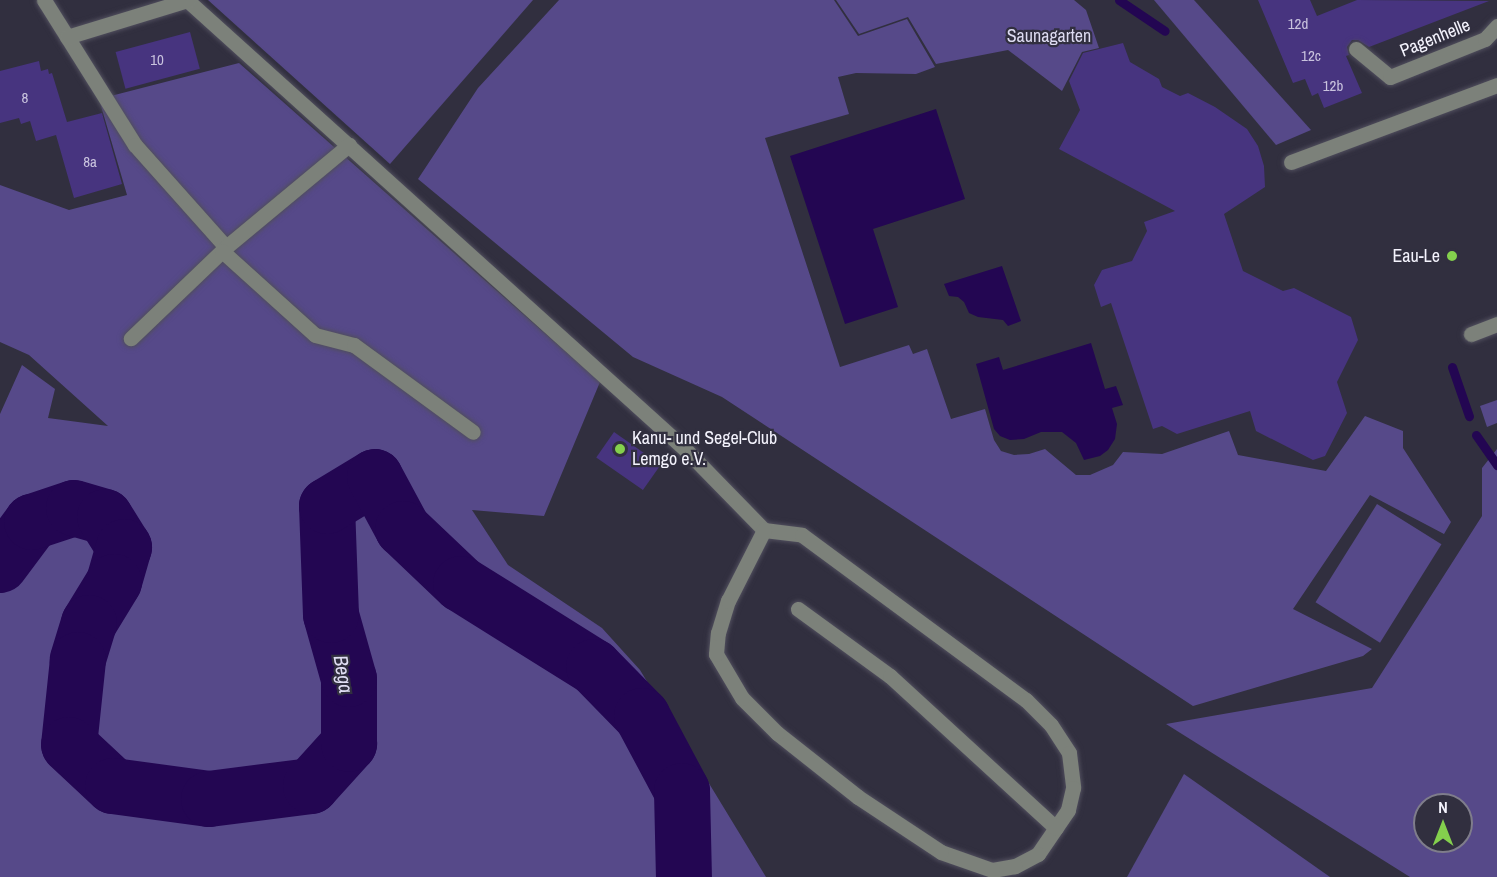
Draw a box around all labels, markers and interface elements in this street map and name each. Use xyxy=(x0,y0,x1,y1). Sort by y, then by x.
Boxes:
street label: Pagenhelle xyxy=(1397,14,1473,62)
house number: 12d xyxy=(1288,15,1308,33)
park label: Saunagarten xyxy=(1007,25,1091,47)
house number: 12c xyxy=(1301,47,1321,65)
house number: 10 xyxy=(150,51,164,69)
house number: 12b xyxy=(1323,77,1343,95)
house number: 8 xyxy=(22,89,28,107)
house number: 8a xyxy=(83,153,97,171)
place label: Eau-Le xyxy=(1392,245,1440,267)
marker: Eau-Le xyxy=(1445,249,1459,263)
place label: Kanu- und Segel-Club Lemgo e.V. xyxy=(632,428,777,470)
marker: Kanu- und Segel-Club Lemgo e.V. xyxy=(613,442,627,456)
water label: Bega xyxy=(329,653,359,695)
north arrow xyxy=(1413,793,1473,853)
text: N xyxy=(1438,796,1448,818)

